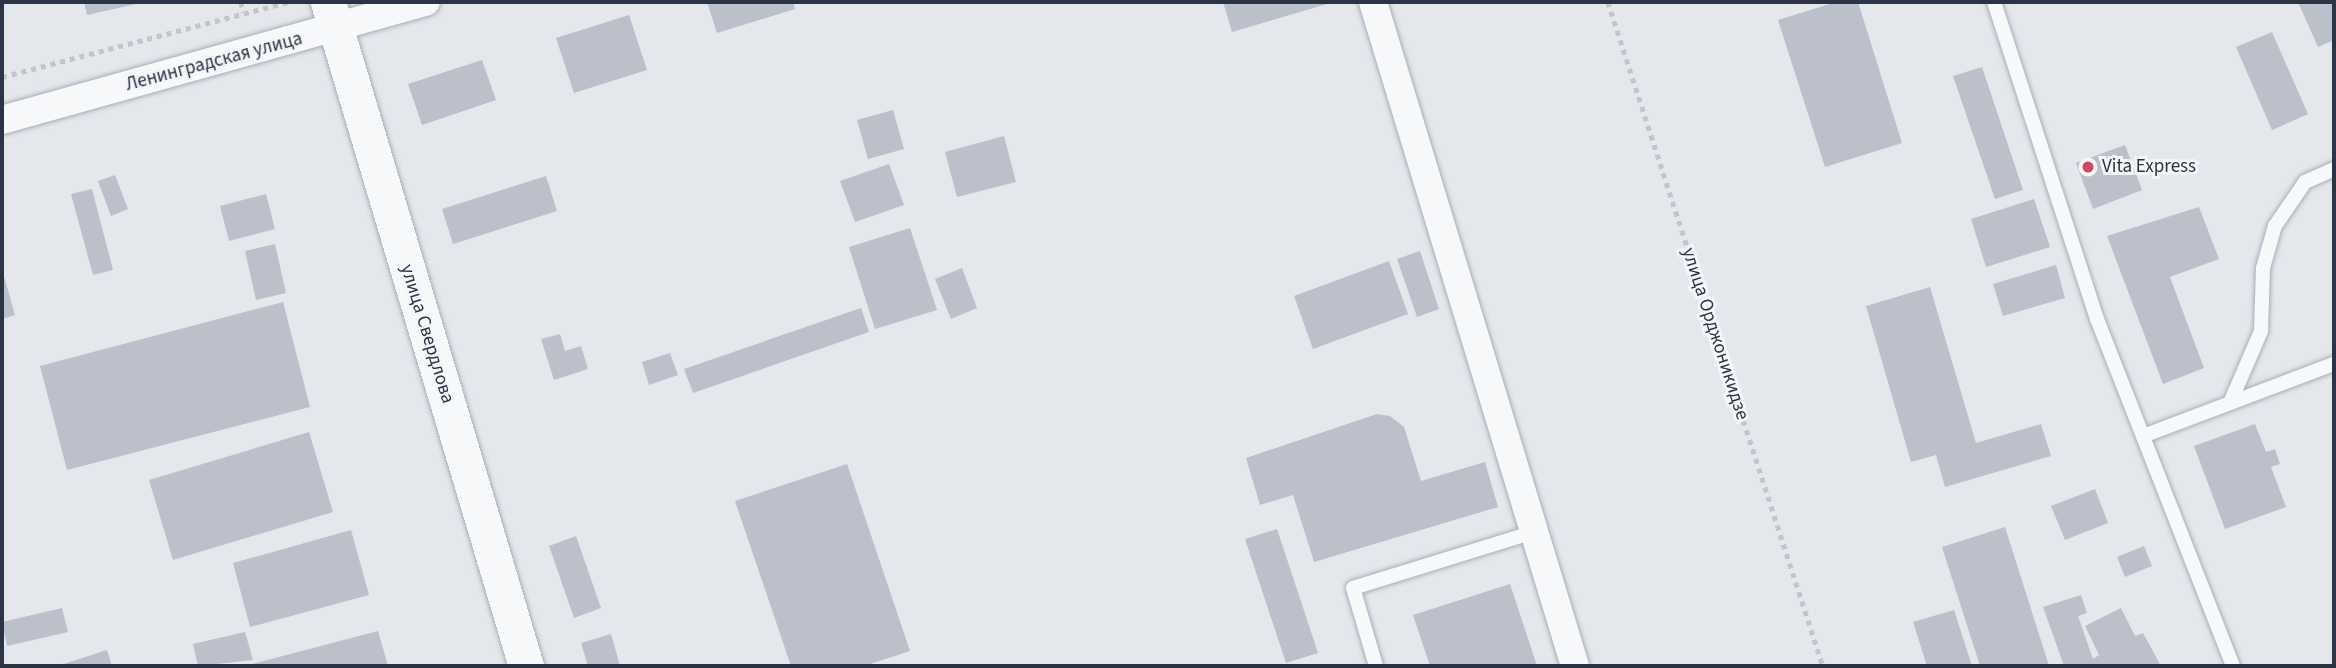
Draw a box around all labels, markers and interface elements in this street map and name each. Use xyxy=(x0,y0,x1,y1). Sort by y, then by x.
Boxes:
street label: Ленинградская улица xyxy=(123,27,305,97)
place label: Vita Express xyxy=(2102,156,2196,178)
marker: Vita Express xyxy=(2080,159,2096,175)
street label: улица Орджоникидзе xyxy=(1676,245,1754,423)
street label: улица Свердлова xyxy=(395,262,459,406)

